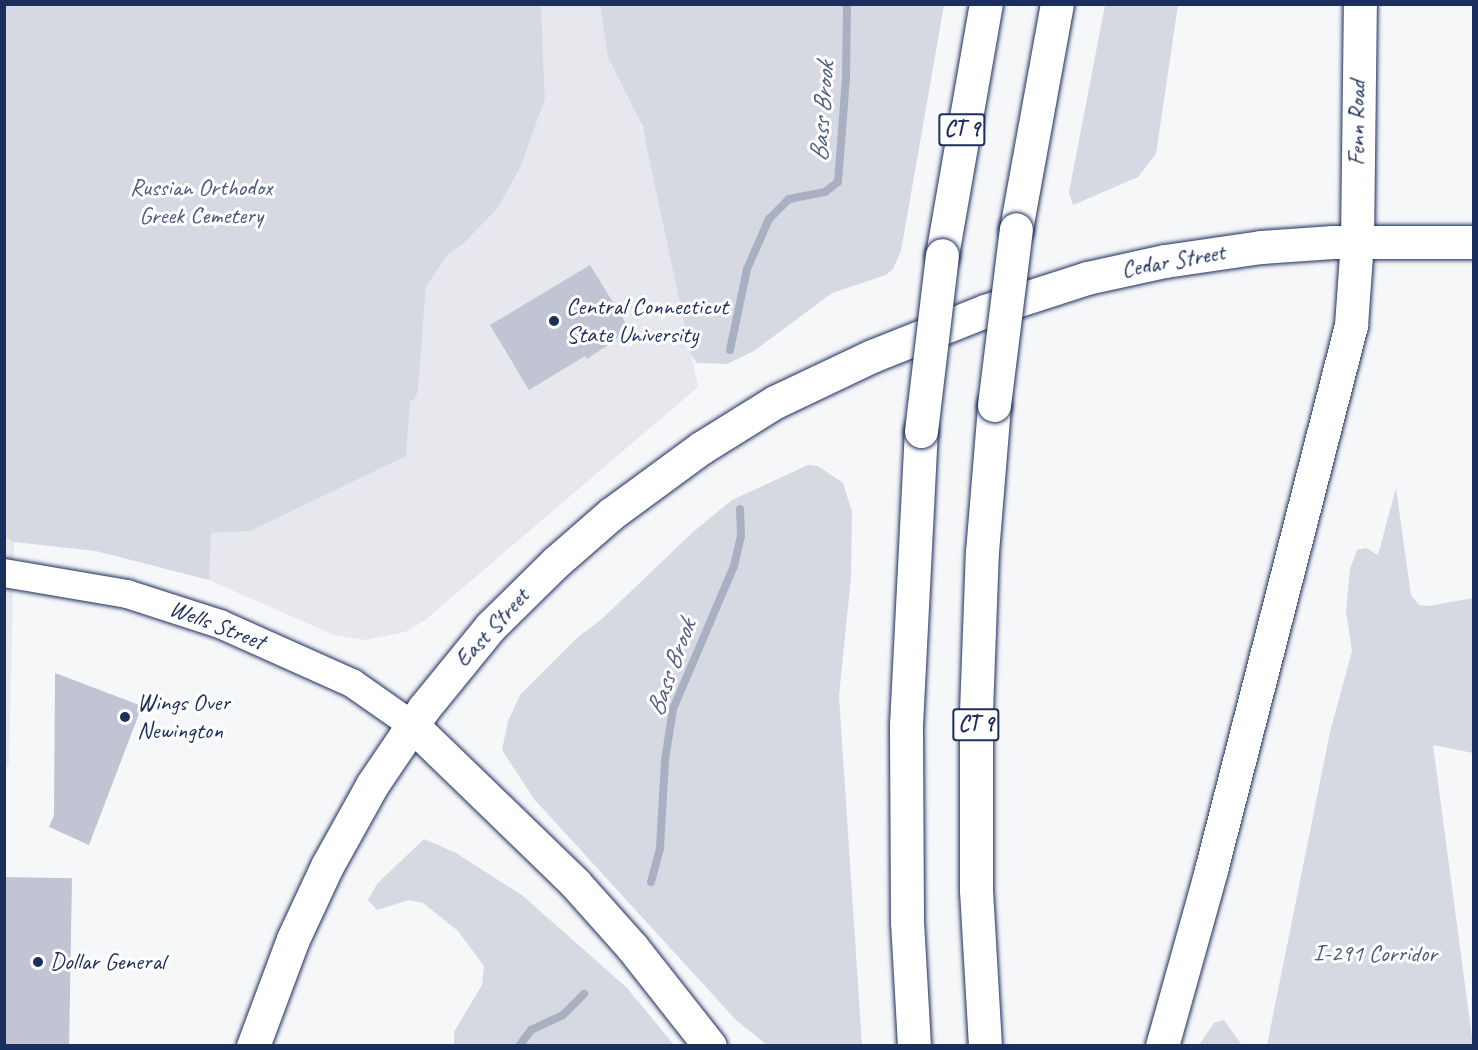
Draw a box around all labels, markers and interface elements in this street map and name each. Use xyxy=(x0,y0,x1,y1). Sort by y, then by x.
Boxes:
water label: Bass Brook xyxy=(803,61,841,163)
street label: Fenn Road xyxy=(1343,80,1371,166)
road number: CT 9 xyxy=(938,111,986,149)
park label: Russian Orthodox Greek Cemetery xyxy=(130,174,272,230)
street label: Cedar Street xyxy=(1119,238,1227,284)
place label: Central Connecticut State University xyxy=(566,293,728,349)
marker: Central Connecticut State University xyxy=(547,314,561,328)
street label: East Street xyxy=(449,582,535,674)
street label: Wells Street xyxy=(165,594,269,656)
water label: Bass Brook xyxy=(639,616,703,720)
place label: Wings Over Newington xyxy=(137,689,230,745)
road number: CT 9 xyxy=(952,706,1000,744)
marker: Wings Over Newington xyxy=(118,710,132,724)
park label: I-291 Corridor xyxy=(1313,940,1437,968)
place label: Dollar General xyxy=(50,948,165,976)
marker: Dollar General xyxy=(31,955,45,969)

